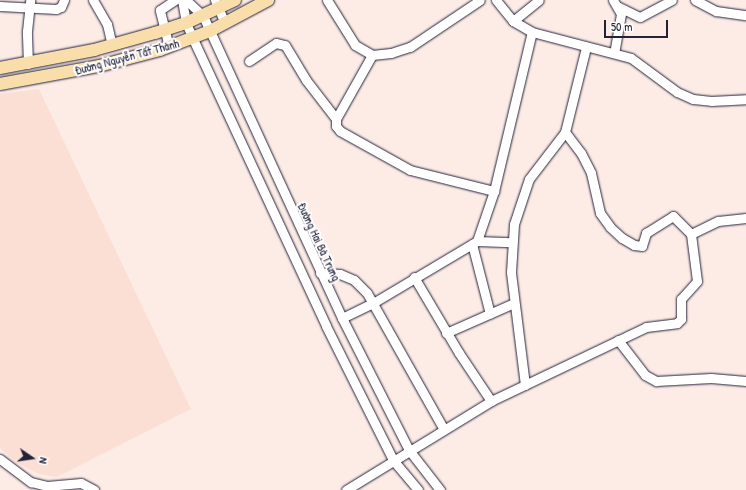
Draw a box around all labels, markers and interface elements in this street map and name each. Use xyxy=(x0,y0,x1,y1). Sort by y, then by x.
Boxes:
scale bar xyxy=(606,12,670,38)
text: 50 m xyxy=(611,18,632,35)
street label: Đường Nguyễn Tất Thành xyxy=(73,36,181,78)
street label: Đường Hai Bà Trưng xyxy=(295,200,343,284)
north arrow xyxy=(12,438,52,478)
text: N xyxy=(36,456,51,465)

